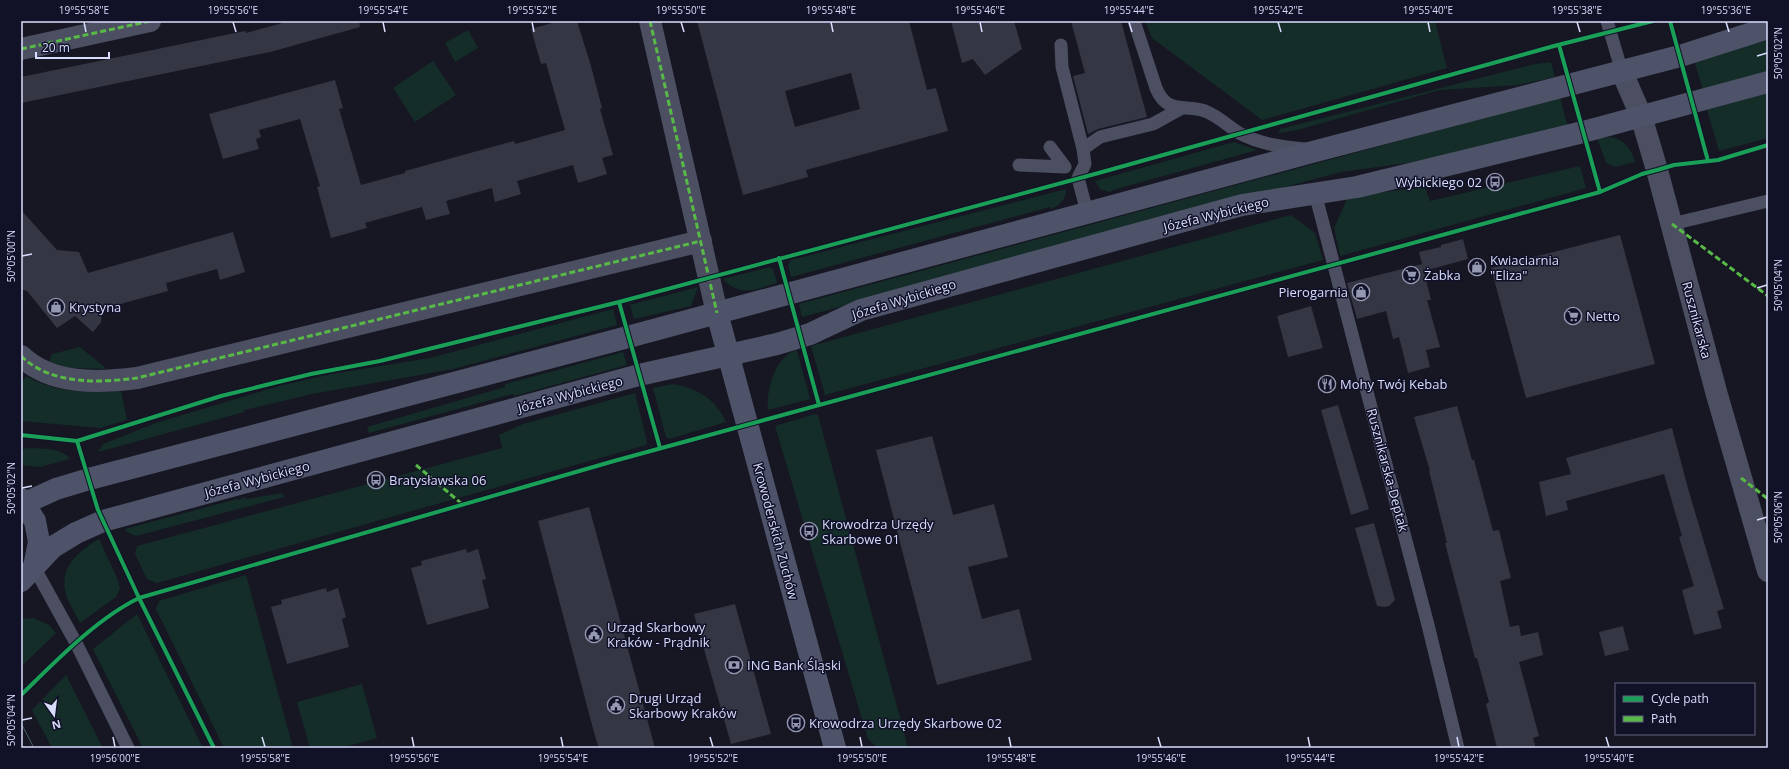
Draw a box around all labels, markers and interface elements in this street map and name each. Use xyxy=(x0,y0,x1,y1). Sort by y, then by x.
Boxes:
text: 19°55'58"E xyxy=(59,3,109,17)
text: 19°55'56"E xyxy=(208,3,258,17)
text: 19°55'54"E xyxy=(358,3,408,17)
text: 19°55'52"E xyxy=(507,3,557,17)
text: 19°55'50"E xyxy=(656,3,706,17)
text: 19°55'48"E xyxy=(806,3,856,17)
text: 19°55'46"E xyxy=(955,3,1005,17)
text: 19°55'44"E xyxy=(1104,3,1154,17)
text: 19°55'42"E xyxy=(1253,3,1303,17)
text: 19°55'40"E xyxy=(1403,3,1453,17)
text: 19°55'38"E xyxy=(1552,3,1602,17)
text: 19°55'36"E xyxy=(1701,3,1751,17)
text: 50°05'02"N xyxy=(1771,27,1785,79)
scale bar xyxy=(36,34,109,60)
text: 20 m xyxy=(42,39,70,56)
bus stop icon: Wybickiego 02 xyxy=(1485,172,1505,192)
place label: Wybickiego 02 xyxy=(1395,173,1482,191)
street label: Józefa Wybickiego xyxy=(1160,192,1271,236)
text: 50°05'00"N xyxy=(4,230,18,282)
place label: Kwiaciarnia "Eliza" xyxy=(1490,251,1559,284)
shop icon: Kwiaciarnia "Eliza" xyxy=(1467,257,1487,277)
text: 50°05'04"N xyxy=(1771,259,1785,311)
supermarket icon: Żabka xyxy=(1401,265,1421,285)
place label: Żabka xyxy=(1424,266,1461,284)
street label: Józefa Wybickiego xyxy=(848,275,958,324)
street label: Rusznikarska xyxy=(1678,279,1716,361)
shop icon: Pierogarnia xyxy=(1351,282,1371,302)
place label: Pierogarnia xyxy=(1278,283,1348,301)
shop icon: Krystyna xyxy=(46,297,66,317)
place label: Krystyna xyxy=(69,298,121,316)
supermarket icon: Netto xyxy=(1563,306,1583,326)
place label: Netto xyxy=(1586,307,1620,325)
street label: Józefa Wybickiego xyxy=(514,371,625,417)
restaurant icon: Mohy Twój Kebab xyxy=(1317,374,1337,394)
place label: Mohy Twój Kebab xyxy=(1340,375,1448,393)
street label: Rusznikarska-Deptak xyxy=(1363,406,1413,534)
street label: Józefa Wybickiego xyxy=(201,456,312,502)
street label: Krowoderskich Zuchów xyxy=(749,461,803,601)
text: 50°05'02"N xyxy=(4,462,18,514)
bus stop icon: Bratysławska 06 xyxy=(366,470,386,490)
place label: Bratysławska 06 xyxy=(389,471,486,489)
text: 50°05'06"N xyxy=(1771,491,1785,543)
place label: Krowodrza Urzędy Skarbowe 01 xyxy=(822,515,934,548)
bus stop icon: Krowodrza Urzędy Skarbowe 01 xyxy=(799,521,819,541)
place label: Urząd Skarbowy Kraków - Prądnik xyxy=(607,618,710,651)
public building icon: Urząd Skarbowy Kraków - Prądnik xyxy=(584,624,604,644)
bank icon: ING Bank Śląski xyxy=(724,655,744,675)
place label: ING Bank Śląski xyxy=(747,656,841,674)
legend xyxy=(1615,683,1755,735)
place label: Drugi Urząd Skarbowy Kraków xyxy=(629,689,736,722)
text: Cycle path xyxy=(1651,690,1709,707)
text: 50°05'04"N xyxy=(4,694,18,746)
north arrow xyxy=(34,695,74,735)
public building icon: Drugi Urząd Skarbowy Kraków xyxy=(606,695,626,715)
text: Path xyxy=(1651,710,1677,727)
bus stop icon: Krowodrza Urzędy Skarbowe 02 xyxy=(786,713,806,733)
place label: Krowodrza Urzędy Skarbowe 02 xyxy=(809,714,1002,732)
text: N xyxy=(50,717,63,734)
text: 19°56'00"E xyxy=(90,751,140,765)
text: 19°55'58"E xyxy=(240,751,290,765)
text: 19°55'56"E xyxy=(389,751,439,765)
text: 19°55'54"E xyxy=(538,751,588,765)
text: 19°55'52"E xyxy=(688,751,738,765)
text: 19°55'50"E xyxy=(837,751,887,765)
text: 19°55'48"E xyxy=(986,751,1036,765)
text: 19°55'46"E xyxy=(1136,751,1186,765)
text: 19°55'44"E xyxy=(1285,751,1335,765)
text: 19°55'42"E xyxy=(1434,751,1484,765)
text: 19°55'40"E xyxy=(1584,751,1634,765)

